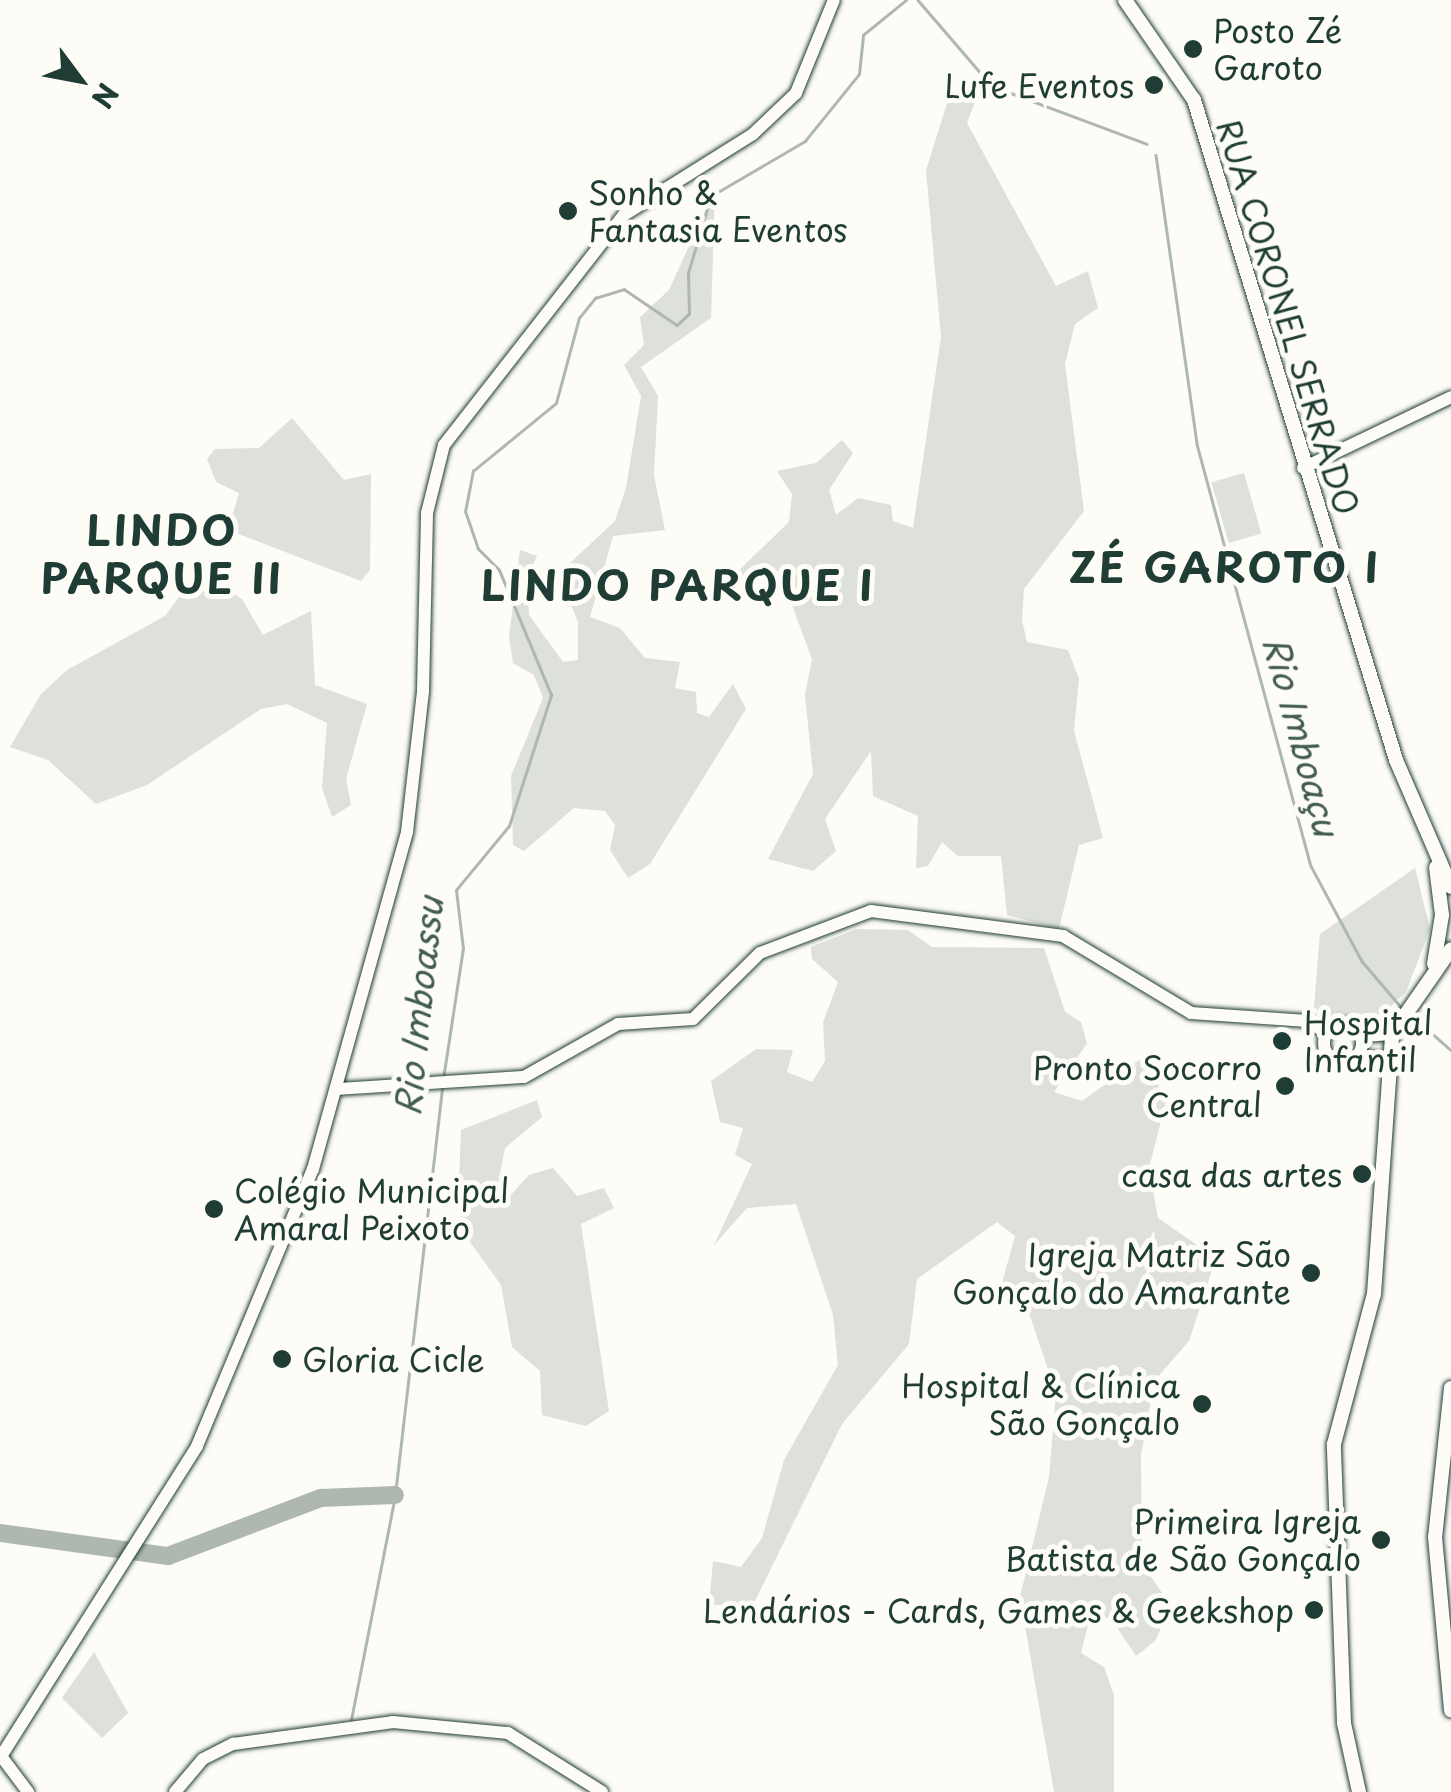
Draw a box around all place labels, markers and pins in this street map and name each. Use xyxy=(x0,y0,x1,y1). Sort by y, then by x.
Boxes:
place label: Posto Zé Garoto xyxy=(1213,12,1341,87)
marker: Posto Zé Garoto xyxy=(1182,38,1204,60)
place label: Lufe Eventos xyxy=(941,66,1134,104)
marker: Lufe Eventos xyxy=(1143,74,1165,96)
place label: Sonho & Fantasia Eventos xyxy=(588,174,851,249)
marker: Sonho & Fantasia Eventos xyxy=(557,200,579,222)
place label: Hospital Infantil xyxy=(1304,1004,1432,1079)
marker: Hospital Infantil xyxy=(1269,1028,1295,1054)
place label: Pronto Socorro Central xyxy=(1032,1049,1262,1124)
marker: Pronto Socorro Central xyxy=(1272,1073,1298,1099)
place label: casa das artes xyxy=(1117,1155,1342,1193)
marker: casa das artes xyxy=(1351,1163,1373,1185)
place label: Colégio Municipal Amaral Peixoto xyxy=(234,1172,511,1247)
marker: Colégio Municipal Amaral Peixoto xyxy=(203,1198,225,1220)
place label: Igreja Matriz São Gonçalo do Amarante xyxy=(952,1236,1291,1311)
marker: Igreja Matriz São Gonçalo do Amarante xyxy=(1300,1262,1322,1284)
place label: Gloria Cicle xyxy=(302,1340,483,1378)
marker: Gloria Cicle xyxy=(271,1348,293,1370)
place label: Hospital & Clínica São Gonçalo xyxy=(899,1367,1180,1442)
marker: Hospital & Clínica São Gonçalo xyxy=(1189,1391,1215,1417)
place label: Primeira Igreja Batista de São Gonçalo xyxy=(1001,1503,1361,1578)
marker: Primeira Igreja Batista de São Gonçalo xyxy=(1370,1529,1392,1551)
place label: Lendários - Cards, Games & Geekshop xyxy=(698,1591,1294,1629)
marker: Lendários - Cards, Games & Geekshop xyxy=(1303,1599,1325,1621)

